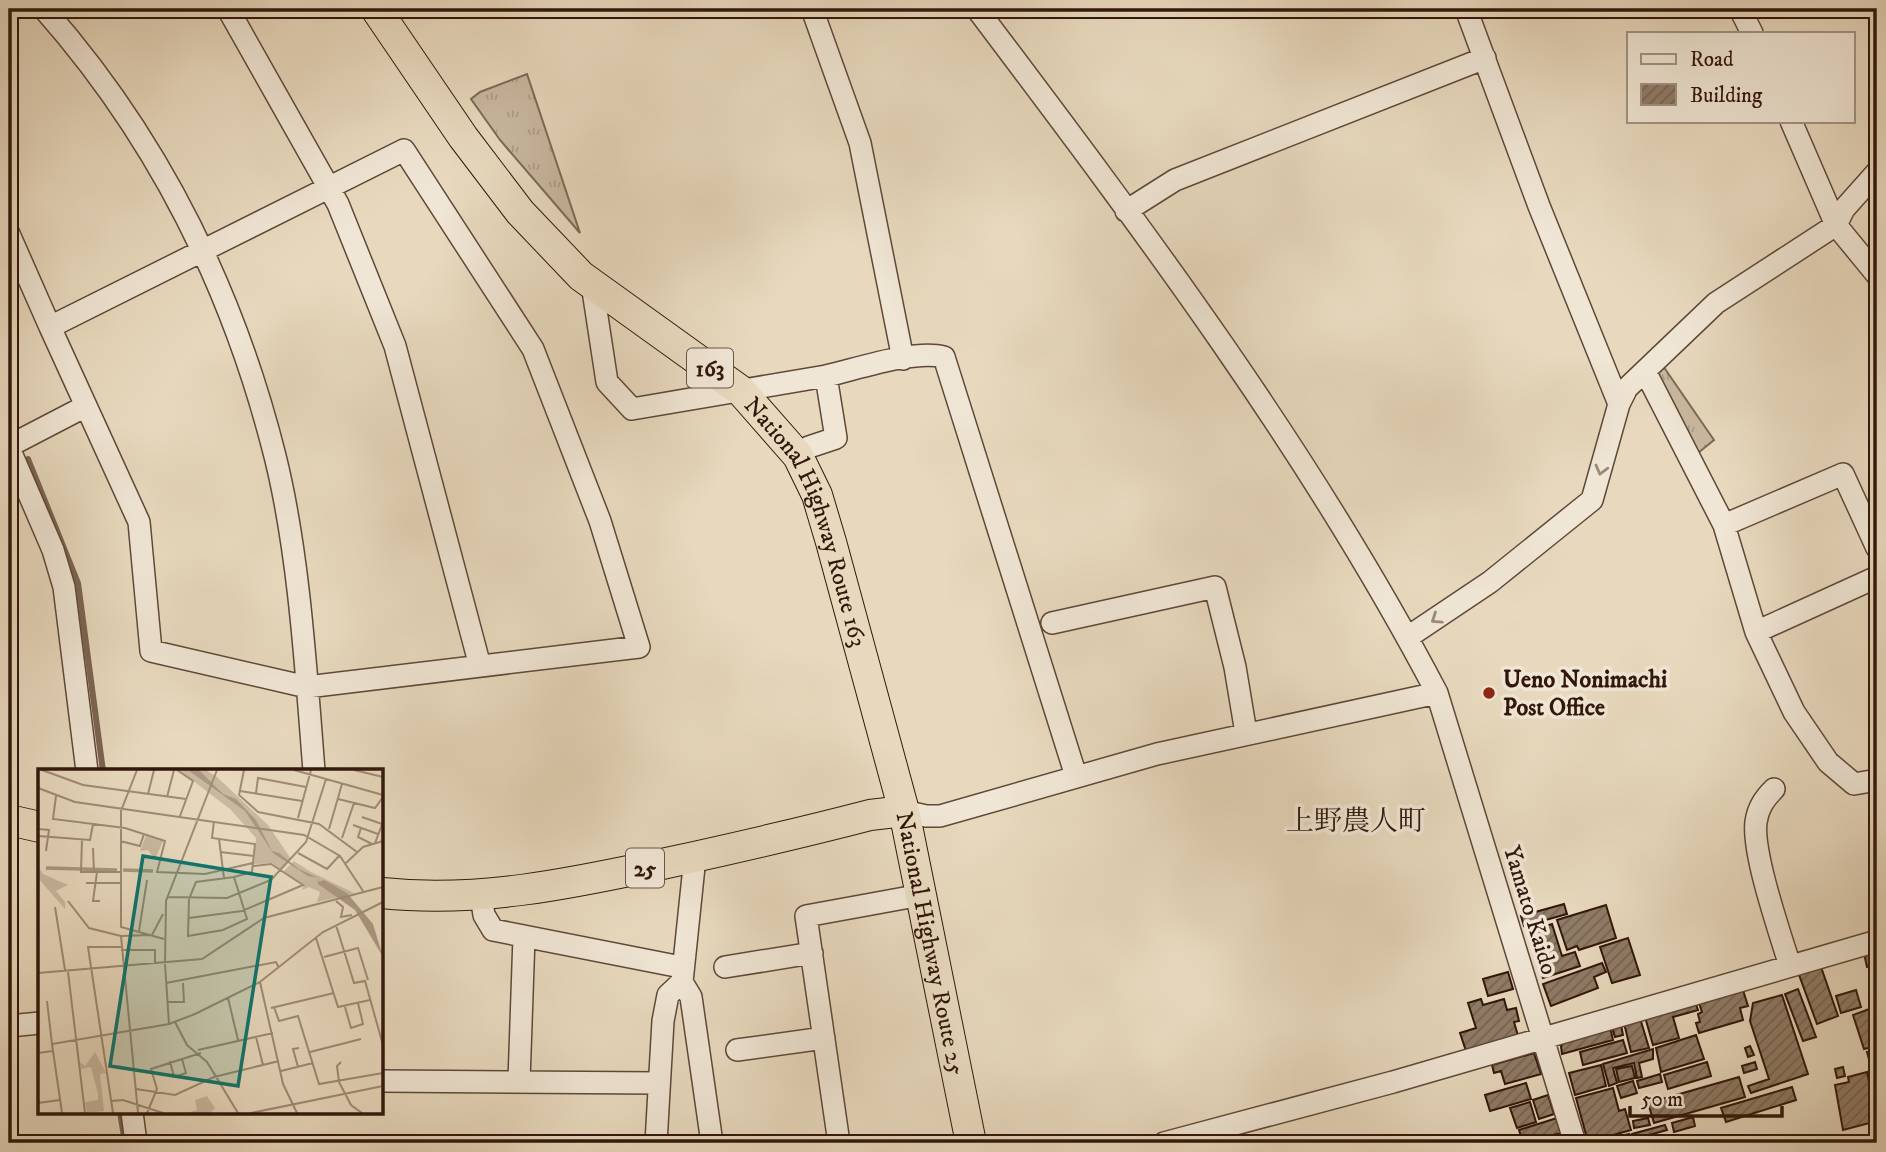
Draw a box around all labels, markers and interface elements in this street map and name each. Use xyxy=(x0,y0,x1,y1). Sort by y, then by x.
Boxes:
legend xyxy=(1627,32,1854,122)
text: Road xyxy=(1690,47,1734,73)
text: Building xyxy=(1690,83,1763,109)
road number: 163 xyxy=(687,348,733,388)
street label: National Highway Route 163 xyxy=(737,391,873,650)
one-way arrow xyxy=(1594,464,1609,476)
one-way arrow xyxy=(1430,610,1443,623)
place label: Ueno Nonimachi Post Office xyxy=(1503,665,1667,723)
marker: Ueno Nonimachi Post Office xyxy=(1481,685,1497,701)
inset map xyxy=(38,769,383,1114)
district label: 上野農人町 xyxy=(1286,804,1426,839)
street label: National Highway Route 25 xyxy=(889,809,971,1078)
street label: Yamato Kaido xyxy=(1496,842,1564,978)
road number: 25 xyxy=(626,848,664,888)
scale bar xyxy=(1630,1075,1783,1119)
text: 50 m xyxy=(1641,1087,1683,1113)

